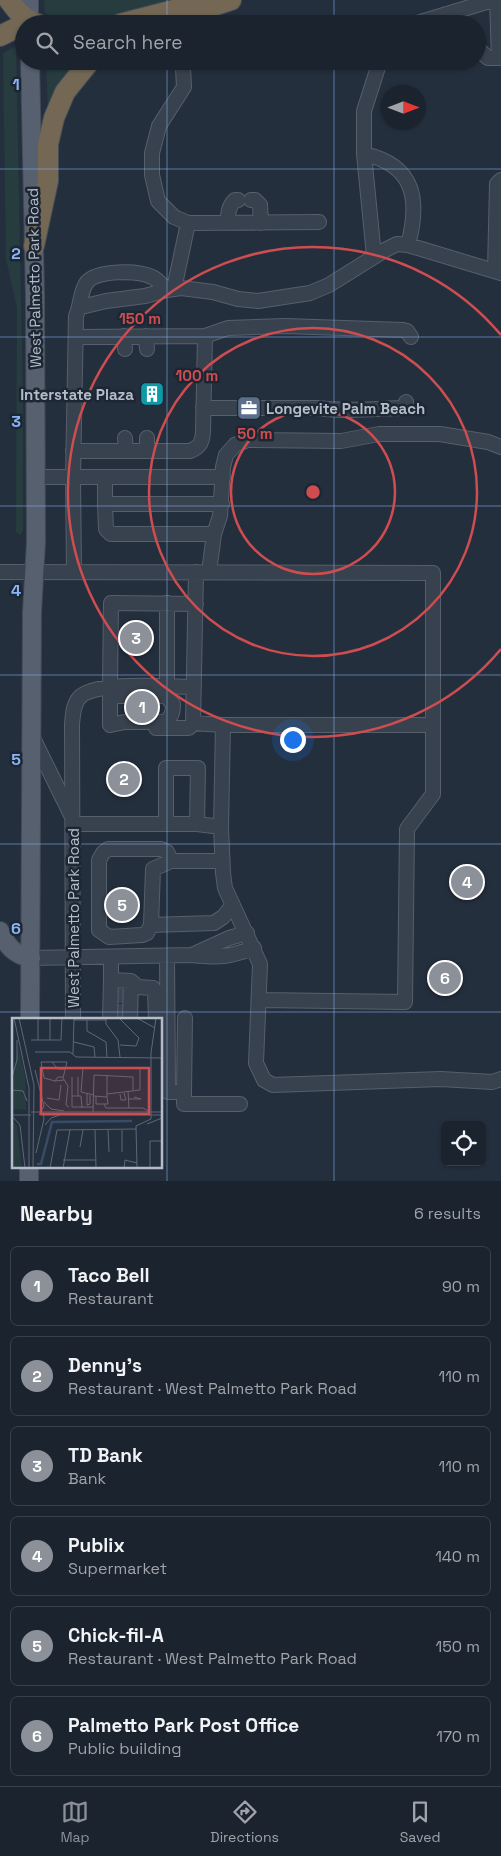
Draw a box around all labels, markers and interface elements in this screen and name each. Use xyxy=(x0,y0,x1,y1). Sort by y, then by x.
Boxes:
search box xyxy=(15,15,486,70)
icon: search xyxy=(33,29,61,57)
text: Search here xyxy=(73,30,183,55)
text: 1 xyxy=(12,74,20,95)
north arrow xyxy=(381,85,426,130)
street label: West Palmetto Park Road xyxy=(23,188,45,368)
text: 2 xyxy=(11,243,21,264)
text: 150 m xyxy=(119,309,161,328)
text: 100 m xyxy=(176,366,218,385)
building icon: Interstate Plaza xyxy=(139,381,165,407)
place label: Interstate Plaza xyxy=(20,385,134,404)
office icon: Longevite Palm Beach xyxy=(236,395,262,421)
place label: Longevite Palm Beach xyxy=(266,399,425,418)
text: 3 xyxy=(11,411,21,432)
text: 50 m xyxy=(237,424,273,443)
centre of rings xyxy=(304,483,322,501)
text: 4 xyxy=(11,580,21,601)
pin: 3 xyxy=(120,619,152,657)
pin: 1 xyxy=(126,688,158,726)
your location xyxy=(280,727,306,753)
text: 5 xyxy=(11,749,21,770)
pin: 2 xyxy=(108,760,140,798)
street label: West Palmetto Park Road xyxy=(64,828,83,1008)
pin: 4 xyxy=(451,863,483,901)
pin: 5 xyxy=(106,886,138,924)
text: 6 xyxy=(11,918,21,939)
pin: 6 xyxy=(429,959,461,997)
inset map xyxy=(12,1018,162,1168)
map controls xyxy=(441,1121,486,1166)
button: locate xyxy=(441,1121,486,1166)
text: Nearby xyxy=(20,1200,93,1227)
text: 6 results xyxy=(414,1203,481,1224)
text: Taco Bell xyxy=(68,1263,150,1288)
text: 1 xyxy=(33,1276,41,1297)
text: 90 m xyxy=(442,1276,480,1297)
text: Restaurant xyxy=(68,1288,154,1309)
text: Denny's xyxy=(68,1353,142,1378)
text: 2 xyxy=(32,1366,42,1387)
text: 110 m xyxy=(438,1366,480,1387)
text: Restaurant · West Palmetto Park Road xyxy=(68,1378,357,1399)
text: TD Bank xyxy=(68,1443,143,1468)
text: 3 xyxy=(32,1456,42,1477)
text: 110 m xyxy=(438,1456,480,1477)
text: Bank xyxy=(68,1468,106,1489)
text: Publix xyxy=(68,1533,125,1558)
text: 4 xyxy=(32,1546,42,1567)
text: 140 m xyxy=(435,1546,480,1567)
text: Supermarket xyxy=(68,1558,167,1579)
text: Chick-fil-A xyxy=(68,1623,164,1648)
text: 5 xyxy=(32,1636,42,1657)
text: 150 m xyxy=(436,1636,480,1657)
text: Restaurant · West Palmetto Park Road xyxy=(68,1648,357,1669)
text: Palmetto Park Post Office xyxy=(68,1713,299,1738)
text: 6 xyxy=(32,1726,42,1747)
text: 170 m xyxy=(436,1726,480,1747)
text: Public building xyxy=(68,1738,181,1759)
tab: Map xyxy=(60,1798,90,1846)
tab: Directions xyxy=(210,1798,279,1846)
tab: Saved xyxy=(400,1798,441,1846)

